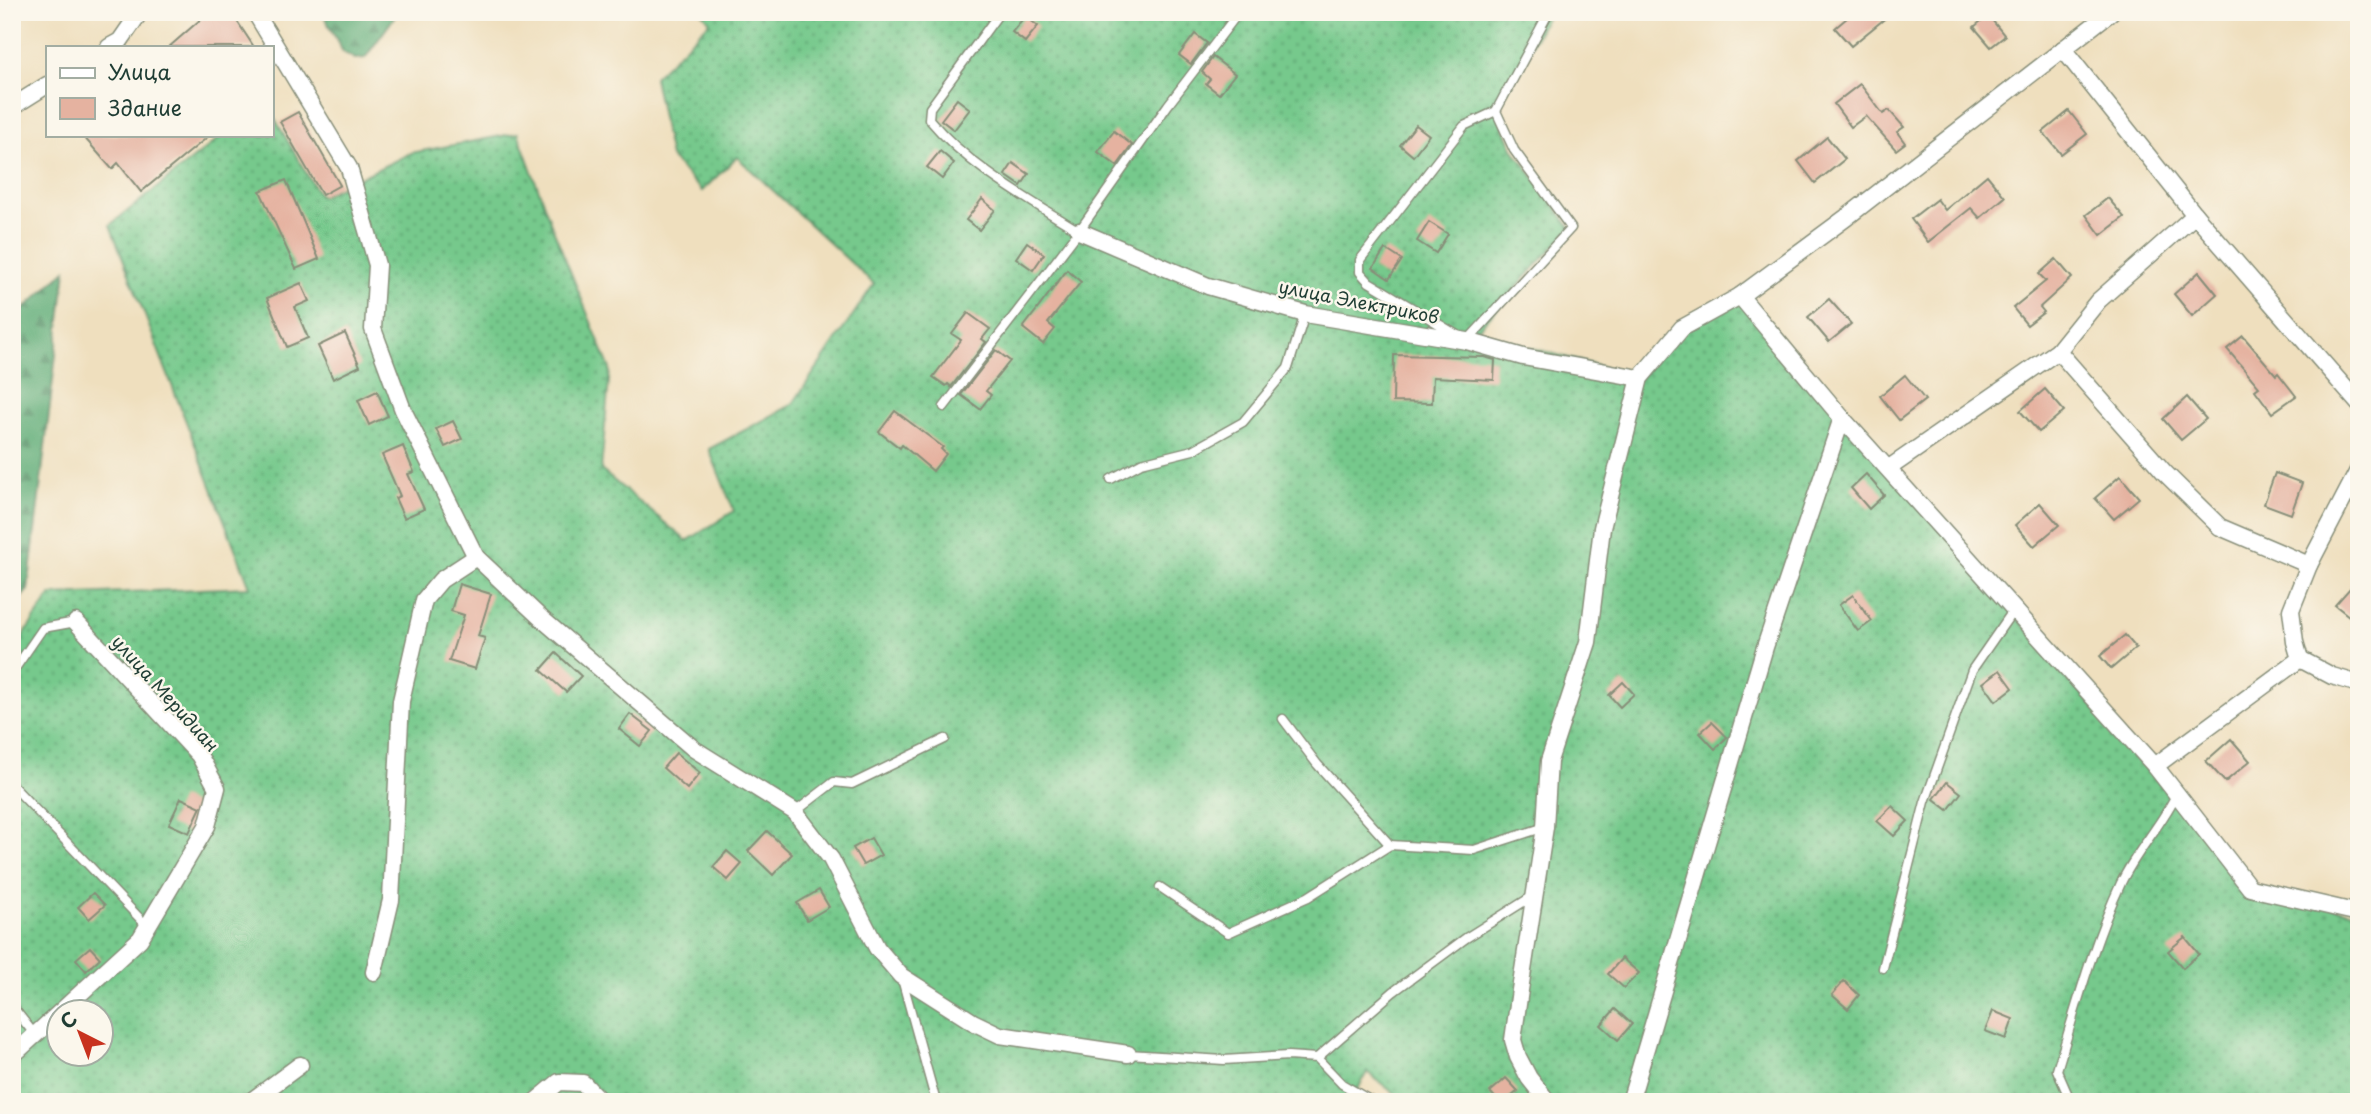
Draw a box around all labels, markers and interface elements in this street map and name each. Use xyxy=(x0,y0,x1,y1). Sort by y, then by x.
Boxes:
legend xyxy=(46,46,273,136)
text: Улица xyxy=(108,55,171,87)
text: Здание xyxy=(108,91,182,123)
street label: улица Электриков xyxy=(1277,272,1441,330)
street label: улица Меридиан xyxy=(106,629,226,757)
north arrow xyxy=(46,998,116,1068)
text: С xyxy=(53,1004,83,1035)

